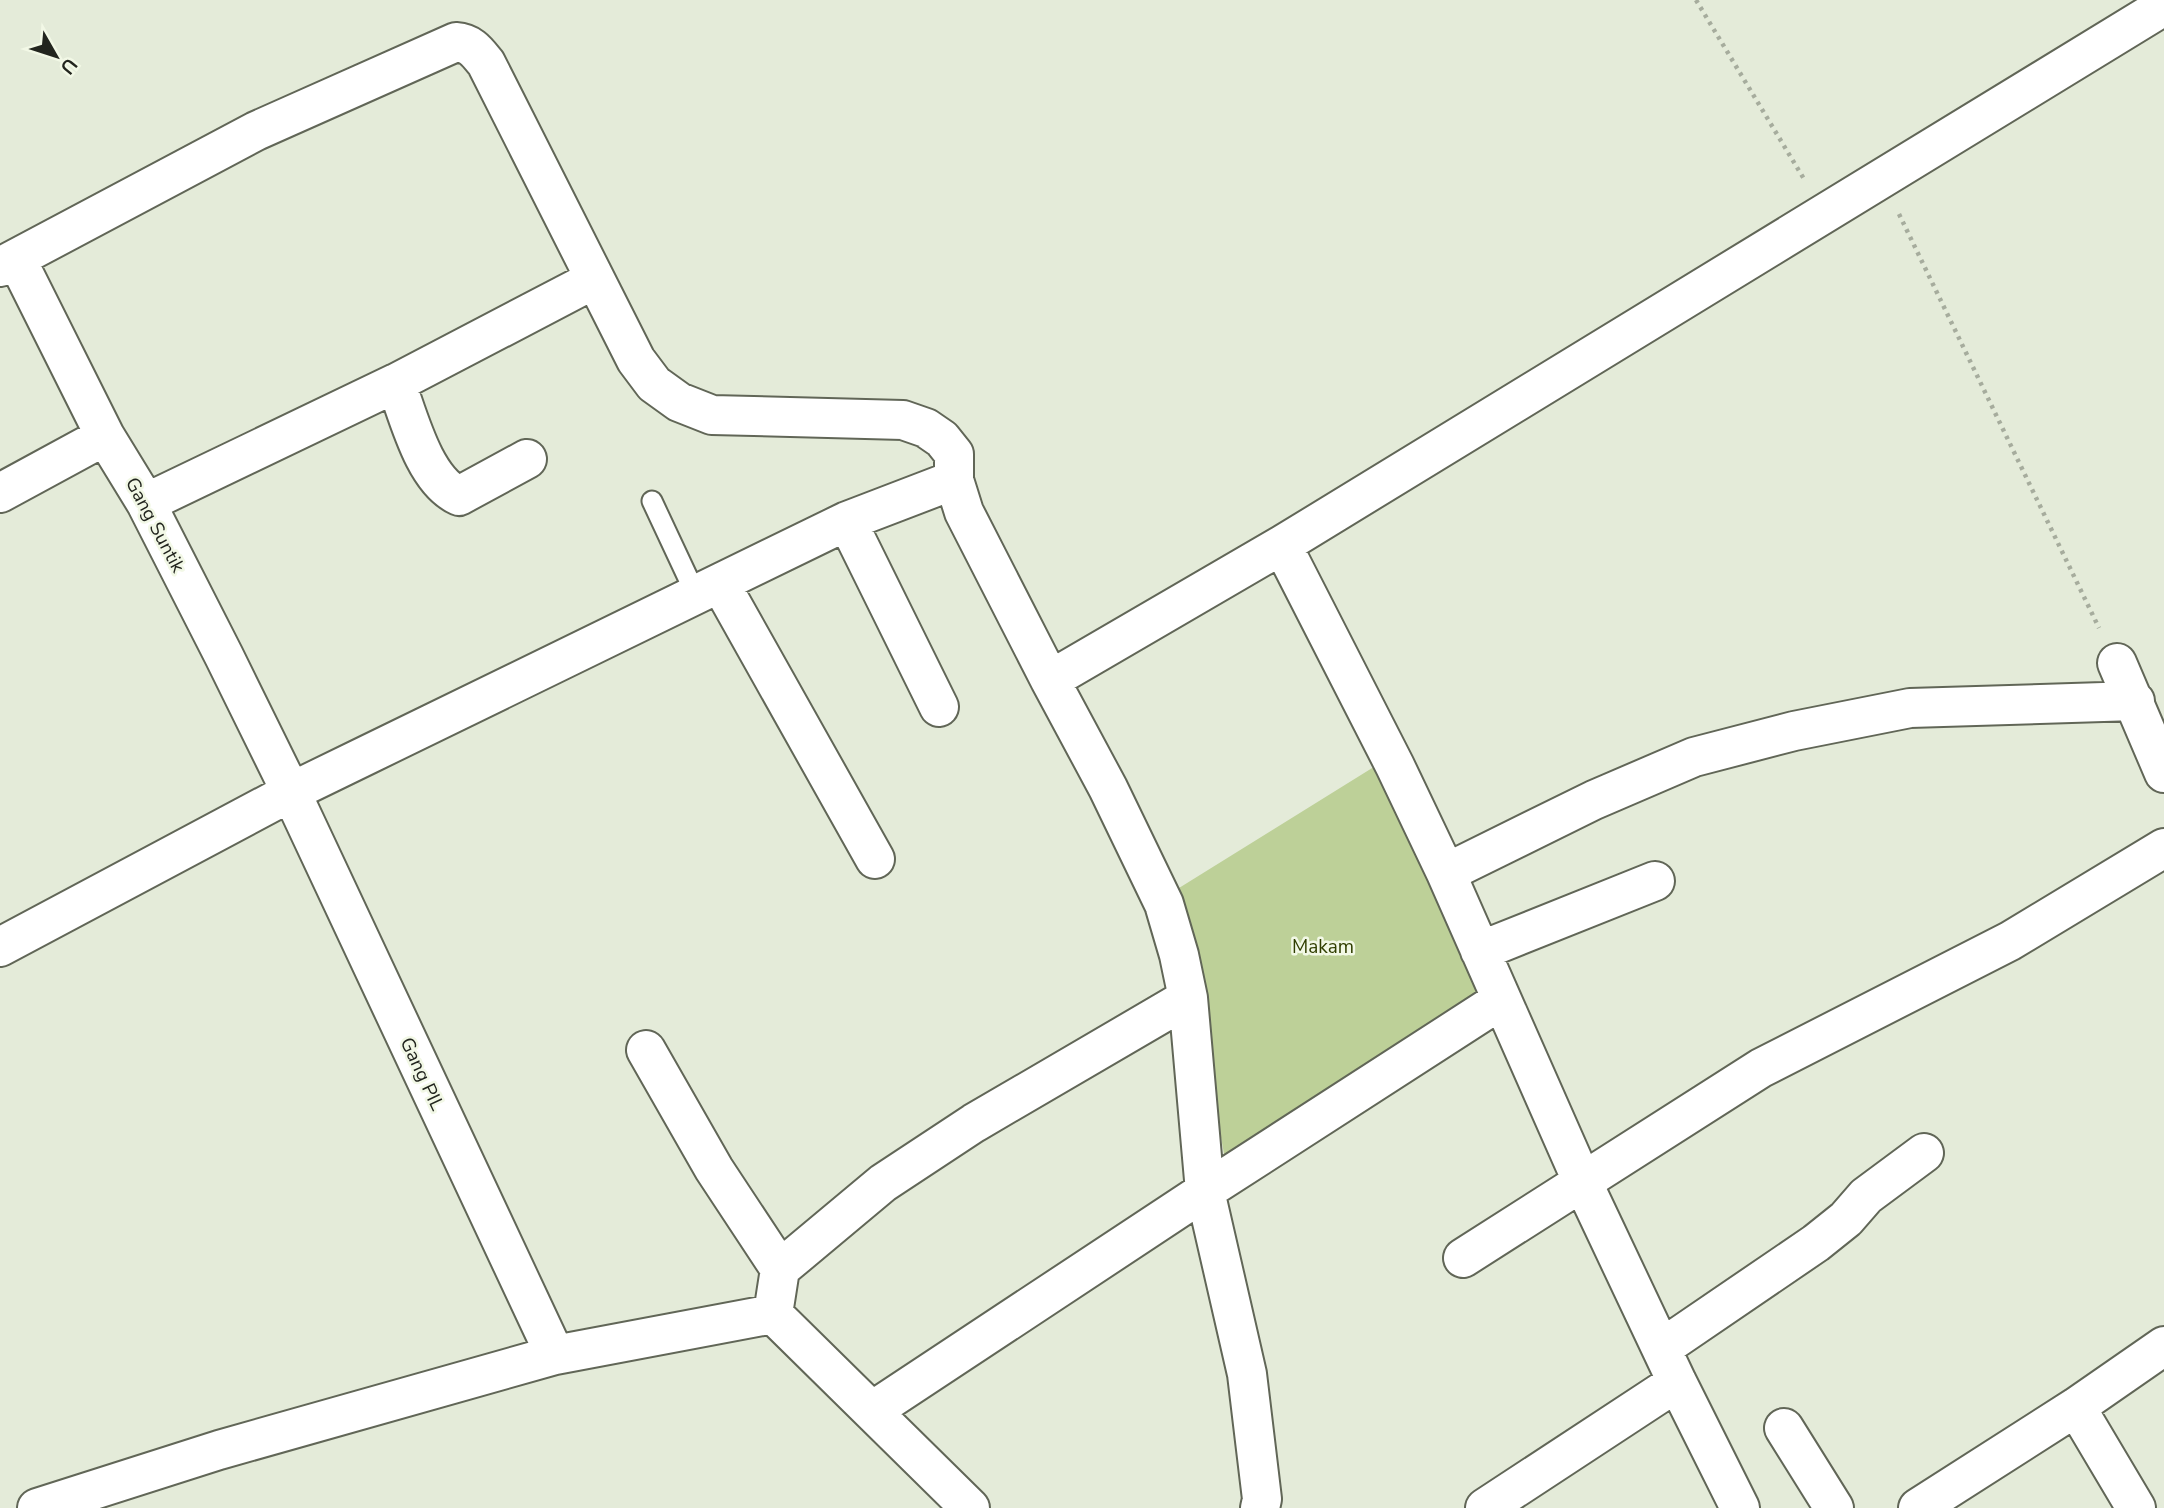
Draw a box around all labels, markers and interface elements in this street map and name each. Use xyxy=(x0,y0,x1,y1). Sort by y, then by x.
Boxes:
north arrow xyxy=(21,21,91,91)
text: U xyxy=(54,52,83,80)
street label: Gang Suntik xyxy=(119,473,191,578)
park label: Makam xyxy=(1292,934,1354,960)
street label: Gang PIL xyxy=(394,1033,451,1115)

